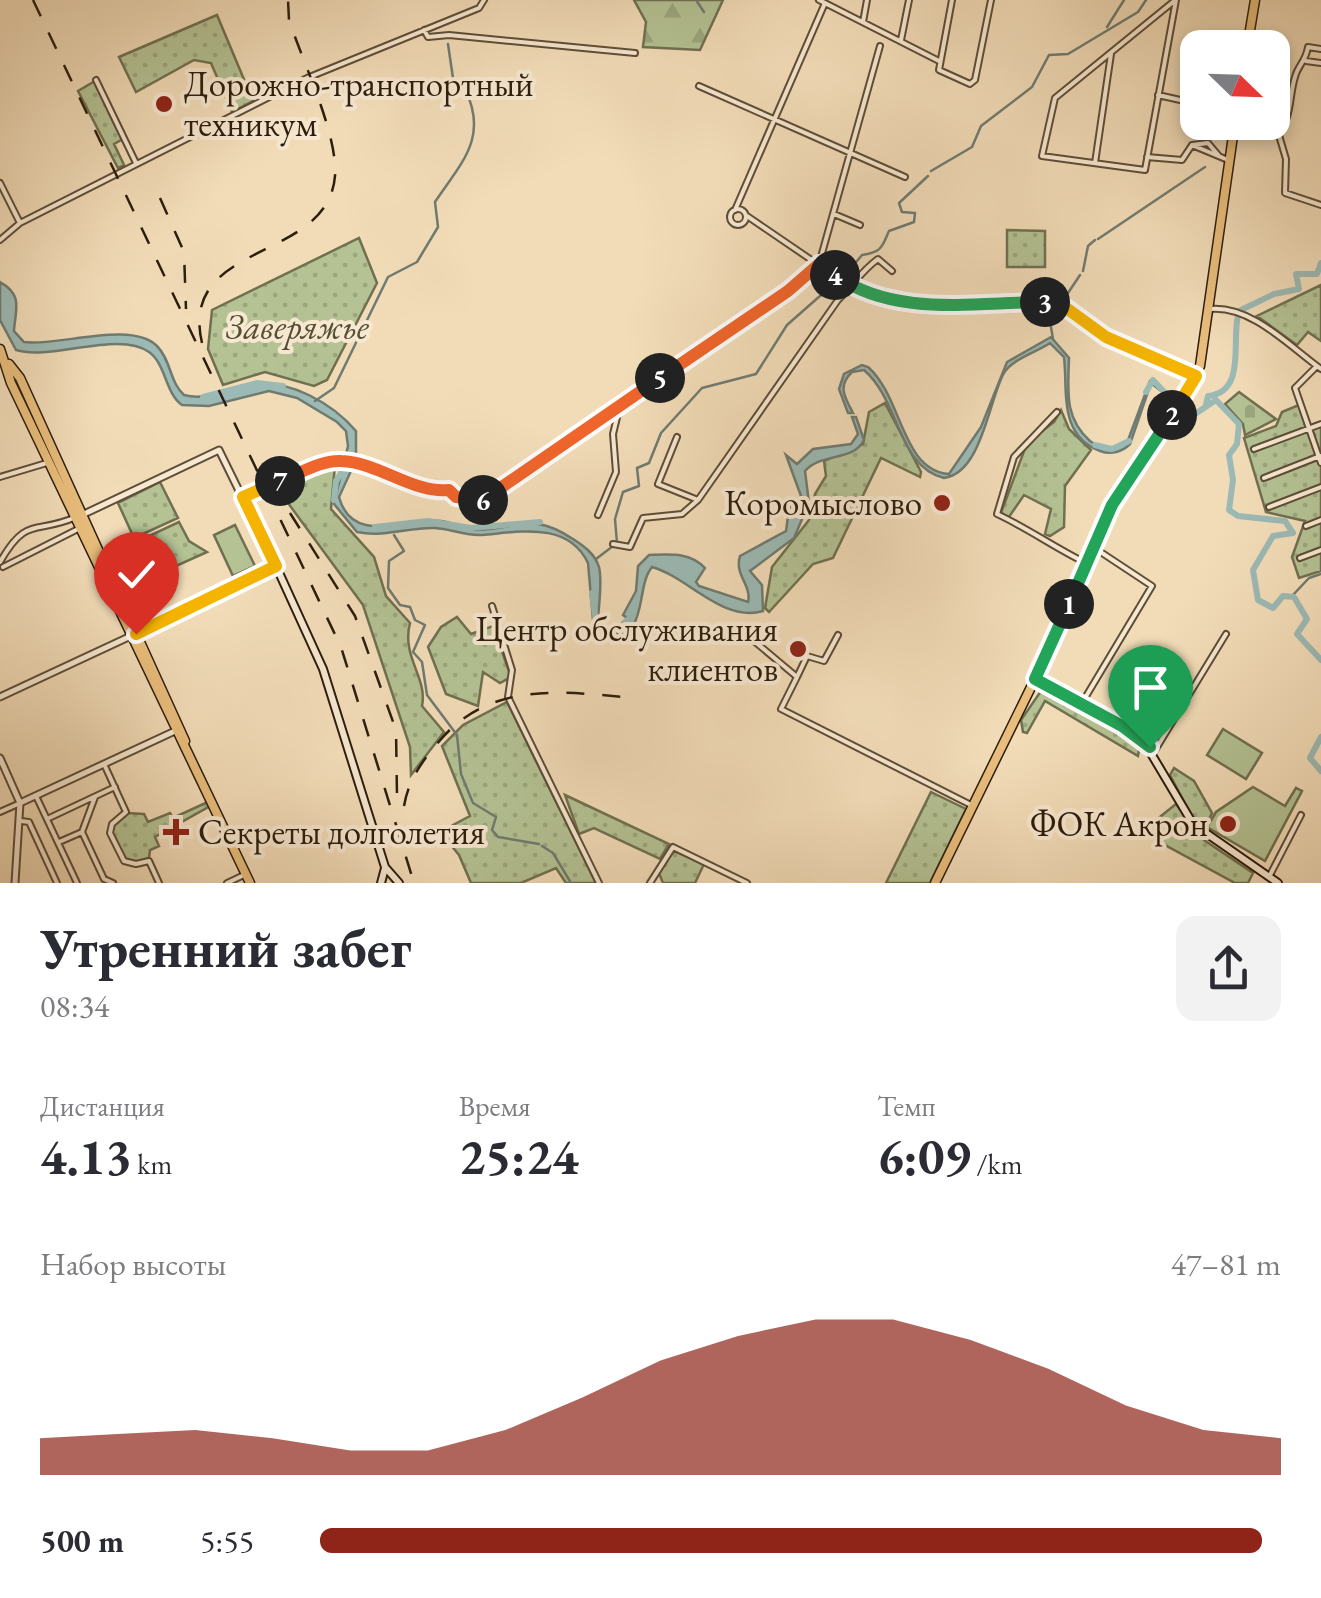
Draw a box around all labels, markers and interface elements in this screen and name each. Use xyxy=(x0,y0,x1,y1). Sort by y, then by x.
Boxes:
north arrow xyxy=(1180,30,1290,140)
map controls xyxy=(1180,30,1290,140)
place label: Дорожно-транспортный техникум xyxy=(184,61,534,147)
marker: Дорожно-транспортный техникум xyxy=(153,93,175,115)
pin: 4 xyxy=(810,250,860,300)
text: 4 xyxy=(828,257,842,293)
pin: 3 xyxy=(1020,277,1070,327)
text: 3 xyxy=(1038,284,1052,320)
park label: Заверяжье xyxy=(225,304,370,350)
pin: 5 xyxy=(635,353,685,403)
text: 5 xyxy=(653,360,667,396)
pin: 2 xyxy=(1147,390,1197,440)
text: 2 xyxy=(1165,397,1179,433)
pin: 7 xyxy=(255,456,305,506)
text: 7 xyxy=(273,463,287,499)
pin: 6 xyxy=(458,475,508,525)
place label: Коромыслово xyxy=(724,480,922,526)
text: 6 xyxy=(476,482,490,518)
marker: Коромыслово xyxy=(931,492,953,514)
pin xyxy=(94,532,179,635)
icon: check xyxy=(109,547,164,602)
pin: 1 xyxy=(1044,579,1094,629)
text: 1 xyxy=(1062,586,1076,622)
place label: Центр обслуживания клиентов xyxy=(476,606,778,691)
marker: Центр обслуживания клиентов xyxy=(787,638,809,660)
pin xyxy=(1108,645,1193,748)
icon: arrive xyxy=(1123,660,1178,715)
place label: ФОК Акрон xyxy=(1030,801,1208,847)
place label: Секреты долголетия xyxy=(198,809,485,855)
marker: ФОК Акрон xyxy=(1217,813,1239,835)
marker: Секреты долголетия xyxy=(163,819,189,845)
text: Утренний забег xyxy=(40,912,412,983)
button: share xyxy=(1176,916,1281,1021)
text: 08:34 xyxy=(40,985,109,1027)
text: Дистанция xyxy=(40,1088,165,1124)
text: Время xyxy=(459,1088,531,1124)
text: Темп xyxy=(877,1088,936,1124)
text: 4.13 xyxy=(40,1124,132,1189)
text: 25:24 xyxy=(459,1124,579,1189)
text: 6:09 xyxy=(877,1124,971,1189)
text: km xyxy=(132,1146,172,1182)
text: /km xyxy=(971,1146,1022,1182)
text: Набор высоты xyxy=(40,1243,226,1285)
text: 47–81 m xyxy=(1171,1243,1281,1285)
text: 500 m xyxy=(40,1520,124,1562)
text: 5:55 xyxy=(200,1520,254,1562)

